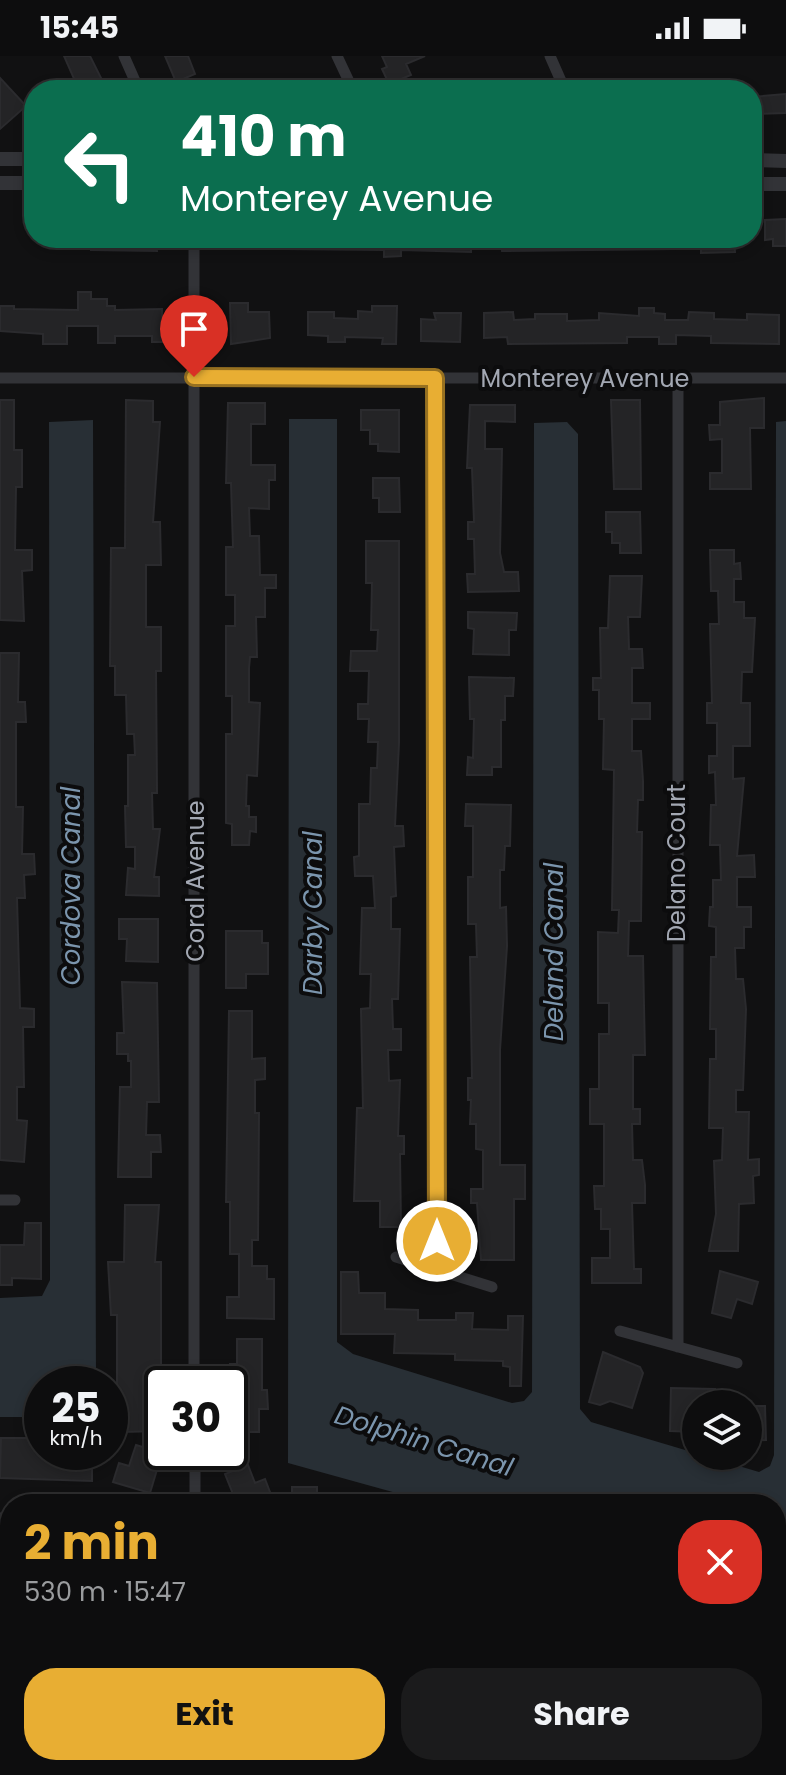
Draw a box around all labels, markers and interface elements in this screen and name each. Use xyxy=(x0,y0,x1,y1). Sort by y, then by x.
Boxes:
text: 15:45 xyxy=(40,6,119,49)
text: 410 m xyxy=(180,97,347,176)
icon: left xyxy=(48,112,152,216)
text: Monterey Avenue xyxy=(180,173,493,224)
pin xyxy=(160,295,228,377)
icon: arrive xyxy=(172,307,216,351)
street label: Monterey Avenue xyxy=(481,362,689,395)
street label: Delano Court xyxy=(660,784,693,942)
water label: Cordova Canal xyxy=(53,786,89,985)
street label: Coral Avenue xyxy=(179,800,212,962)
water label: Darby Canal xyxy=(295,830,331,995)
water label: Deland Canal xyxy=(536,862,572,1041)
position arrow xyxy=(395,1199,479,1283)
speed limit sign: 30 xyxy=(144,1366,248,1470)
text: 25 xyxy=(52,1380,100,1436)
map controls xyxy=(682,1390,762,1470)
button: layers xyxy=(682,1390,762,1470)
water label: Dolphin Canal xyxy=(330,1397,518,1485)
text: km/h xyxy=(49,1424,103,1452)
text: 2 min xyxy=(24,1509,159,1576)
button: close xyxy=(678,1520,762,1604)
text: 530 m · 15:47 xyxy=(24,1574,186,1610)
button: Exit xyxy=(24,1668,385,1760)
button: Share xyxy=(401,1668,762,1760)

